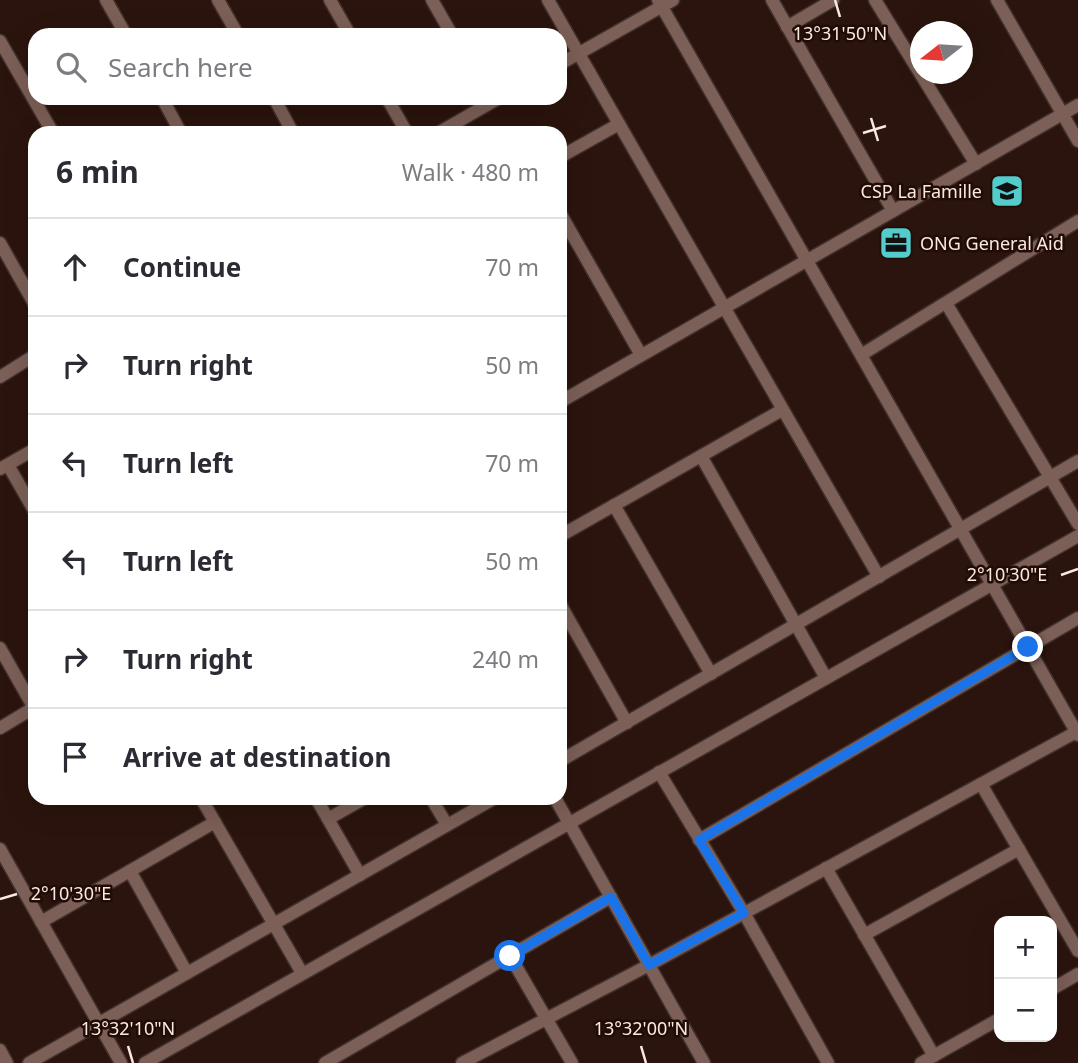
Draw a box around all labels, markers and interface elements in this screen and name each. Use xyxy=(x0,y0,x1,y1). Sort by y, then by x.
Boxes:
text: 13°31'50"N xyxy=(793,21,887,45)
north arrow xyxy=(910,21,973,84)
search box xyxy=(28,28,567,105)
icon: search xyxy=(52,48,90,86)
text: Search here xyxy=(108,49,253,85)
text: 6 min xyxy=(56,151,139,192)
text: Walk · 480 m xyxy=(402,156,539,188)
school or university icon: CSP La Famille xyxy=(988,172,1026,210)
place label: CSP La Famille xyxy=(861,179,982,203)
office icon: ONG General Aid xyxy=(877,224,915,262)
place label: ONG General Aid xyxy=(920,231,1064,255)
icon: ahead xyxy=(56,248,94,286)
text: Continue xyxy=(123,249,241,285)
text: 70 m xyxy=(485,251,539,283)
icon: right xyxy=(56,346,94,384)
text: Turn right xyxy=(123,347,253,383)
text: 50 m xyxy=(485,349,539,381)
icon: left xyxy=(56,444,94,482)
text: Turn left xyxy=(123,445,234,481)
text: 70 m xyxy=(485,447,539,479)
icon: left xyxy=(56,542,94,580)
text: Turn left xyxy=(123,543,234,579)
text: 50 m xyxy=(485,545,539,577)
text: 2°10'30"E xyxy=(967,562,1047,586)
route end xyxy=(1012,631,1043,662)
icon: right xyxy=(56,640,94,678)
text: Turn right xyxy=(123,641,253,677)
text: 240 m xyxy=(472,643,539,675)
icon: arrive xyxy=(56,738,94,776)
text: Arrive at destination xyxy=(123,739,392,775)
text: 2°10'30"E xyxy=(31,881,111,905)
map controls xyxy=(994,916,1057,1042)
button: + xyxy=(994,916,1057,979)
route start xyxy=(494,940,525,971)
button: − xyxy=(994,979,1057,1042)
text: 13°32'10"N xyxy=(81,1016,175,1040)
text: 13°32'00"N xyxy=(594,1016,688,1040)

